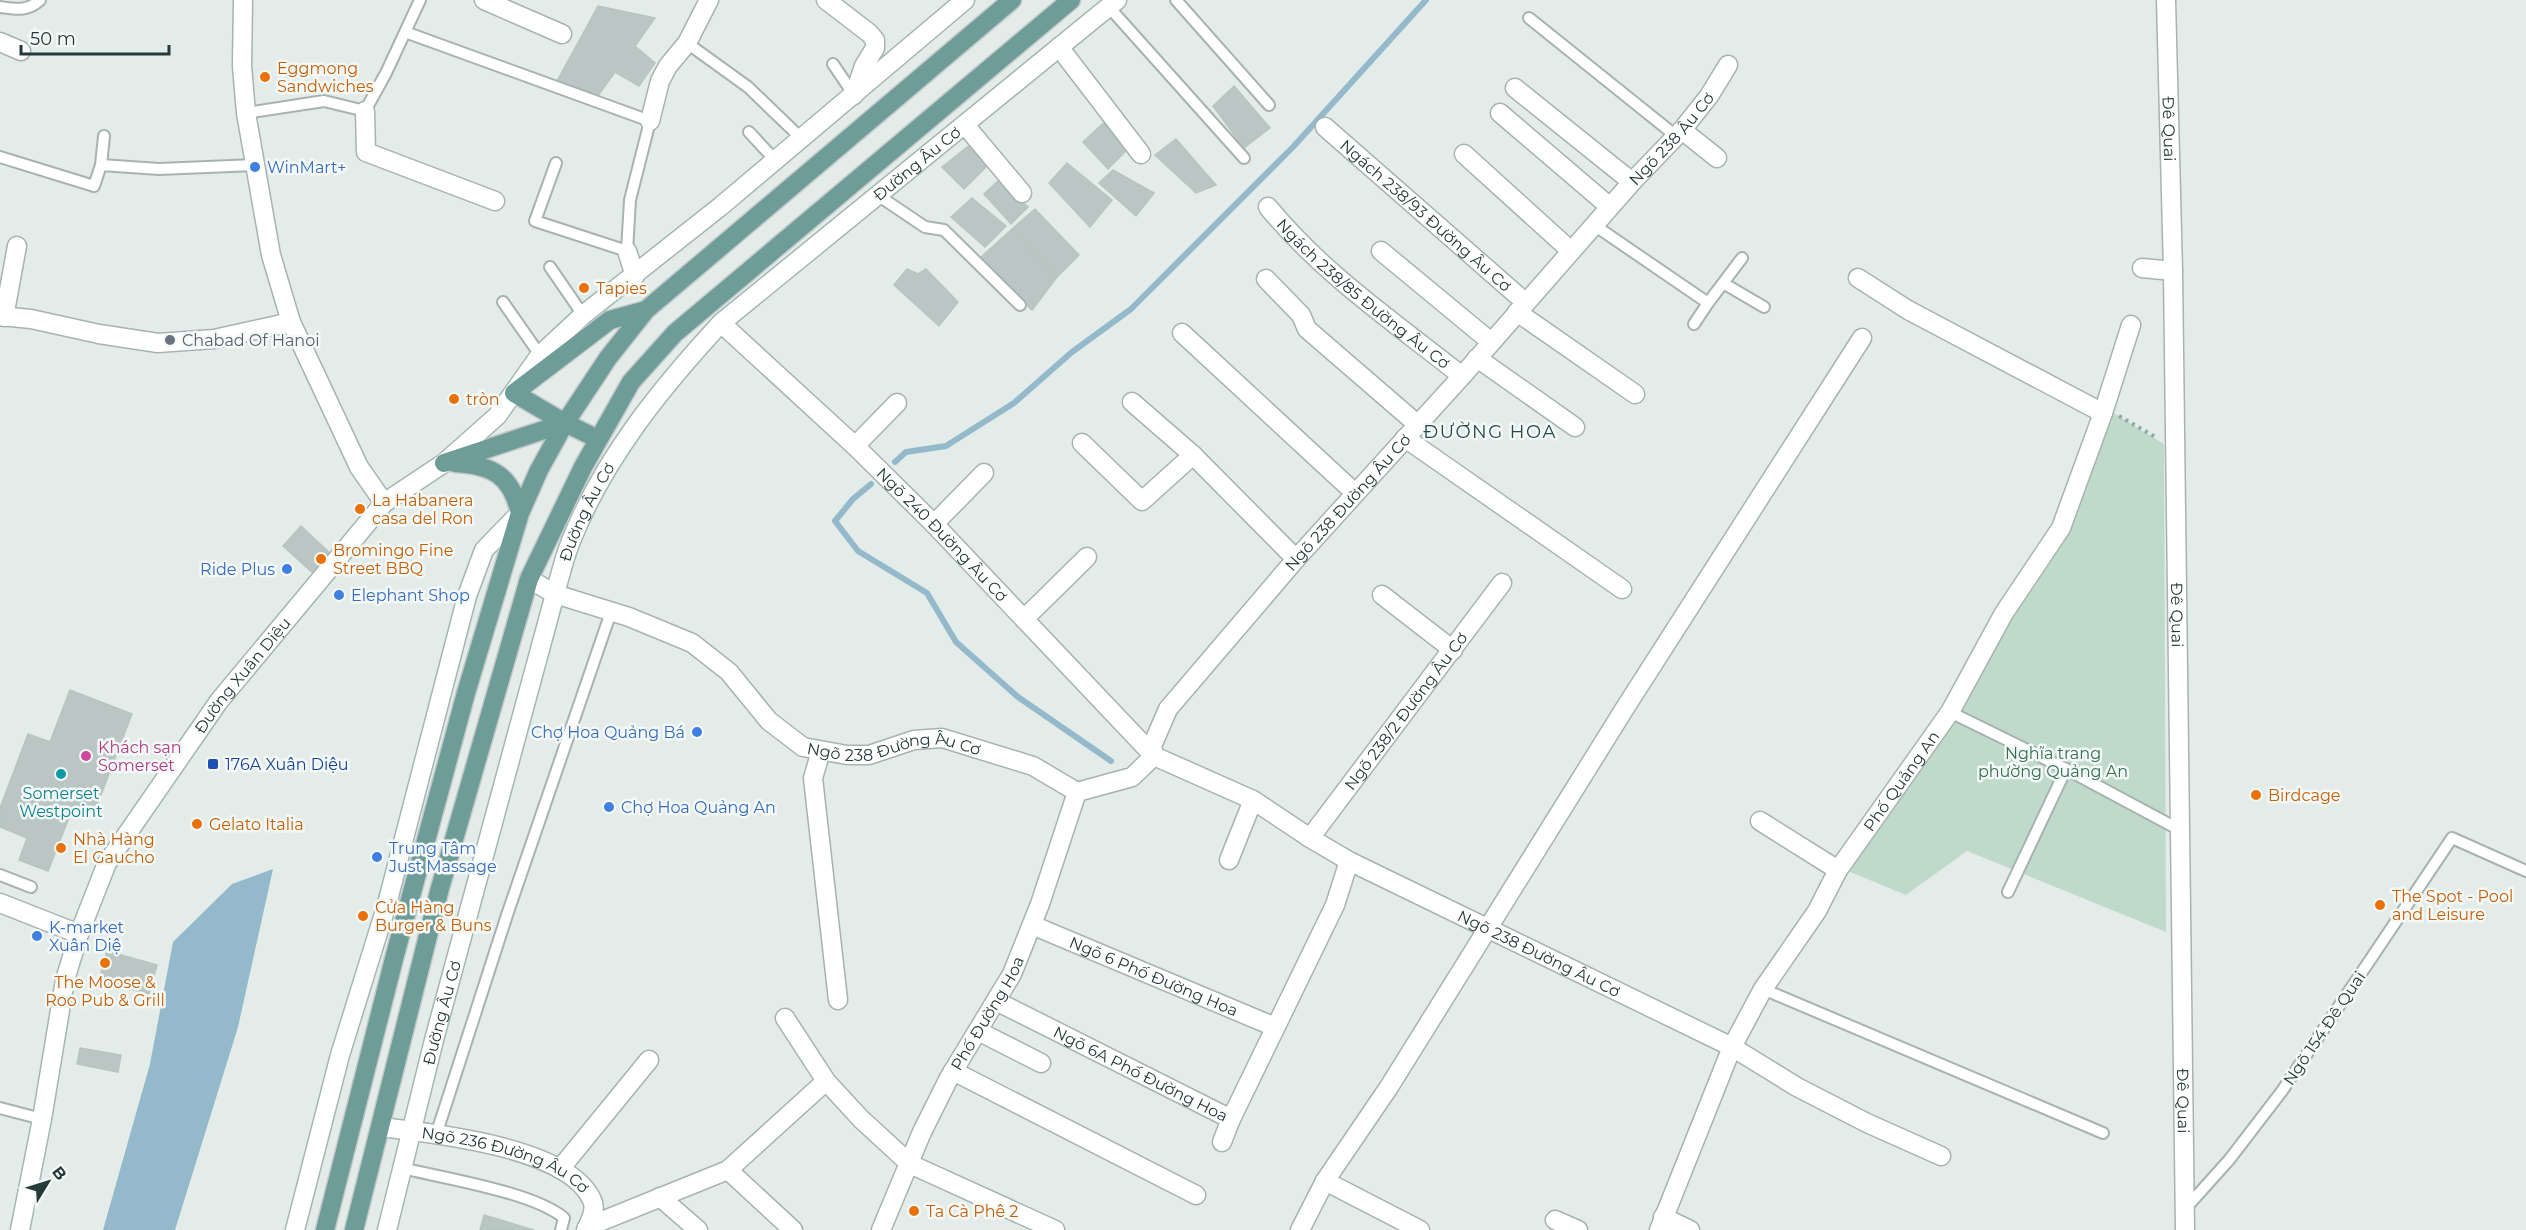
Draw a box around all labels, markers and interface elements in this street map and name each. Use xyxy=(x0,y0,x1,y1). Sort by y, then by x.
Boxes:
scale bar xyxy=(21,18,170,56)
text: 50 m xyxy=(30,28,76,50)
place label: Eggmong Sandwiches xyxy=(277,59,374,96)
marker: Eggmong Sandwiches xyxy=(258,70,272,84)
street label: Ngõ 238 Âu Cơ xyxy=(1625,89,1718,189)
street label: Đê Quai xyxy=(2158,96,2179,162)
street label: Đường Âu Cơ xyxy=(870,122,965,205)
street label: Ngách 238/93 Đường Âu Cơ xyxy=(1336,136,1515,296)
place label: WinMart+ xyxy=(267,158,347,177)
marker: WinMart+ xyxy=(248,160,262,174)
street label: Ngách 238/85 Đường Âu Cơ xyxy=(1272,215,1453,373)
place label: Tapies xyxy=(596,279,647,298)
marker: Tapies xyxy=(577,281,591,295)
place label: Chabad Of Hanoi xyxy=(182,331,320,350)
marker: Chabad Of Hanoi xyxy=(163,333,177,347)
place label: tròn xyxy=(466,390,500,409)
marker: tròn xyxy=(447,392,461,406)
district label: ĐƯỜNG HOA xyxy=(1423,421,1557,443)
street label: Ngõ 238 Đường Âu Cơ xyxy=(1281,430,1415,575)
street label: Đường Âu Cơ xyxy=(555,459,619,564)
street label: Ngõ 240 Đường Âu Cơ xyxy=(872,464,1011,606)
place label: La Habanera casa del Ron xyxy=(372,491,473,528)
marker: La Habanera casa del Ron xyxy=(353,502,367,516)
place label: Bromingo Fine Street BBQ xyxy=(333,541,454,578)
marker: Bromingo Fine Street BBQ xyxy=(314,552,328,566)
place label: Ride Plus xyxy=(200,560,275,579)
marker: Ride Plus xyxy=(280,562,294,576)
street label: Đê Quai xyxy=(2167,582,2187,648)
place label: Elephant Shop xyxy=(351,586,470,605)
marker: Elephant Shop xyxy=(332,588,346,602)
street label: Đường Xuân Diệu xyxy=(191,614,295,737)
street label: Ngõ 238/2 Đường Âu Cơ xyxy=(1341,629,1472,794)
place label: Chợ Hoa Quảng Bá xyxy=(531,723,685,742)
marker: Chợ Hoa Quảng Bá xyxy=(690,725,704,739)
street label: Phố Quảng An xyxy=(1860,727,1944,835)
street label: Ngõ 238 Đường Âu Cơ xyxy=(805,729,983,765)
place label: Khách sạn Somerset xyxy=(98,738,182,775)
park label: Nghĩa trang phường Quảng An xyxy=(1978,744,2128,781)
marker: Khách sạn Somerset xyxy=(79,749,93,763)
place label: 176A Xuân Diệu xyxy=(225,755,349,774)
marker: 176A Xuân Diệu xyxy=(206,757,220,771)
marker: Somerset Westpoint xyxy=(54,767,68,781)
place label: Somerset Westpoint xyxy=(19,784,103,821)
place label: Birdcage xyxy=(2268,786,2341,805)
marker: Birdcage xyxy=(2249,788,2263,802)
place label: Chợ Hoa Quảng An xyxy=(621,798,776,817)
marker: Chợ Hoa Quảng An xyxy=(602,800,616,814)
place label: Gelato Italia xyxy=(209,815,304,834)
marker: Gelato Italia xyxy=(190,817,204,831)
place label: Nhà Hàng El Gaucho xyxy=(73,830,155,867)
place label: Trung Tâm Just Massage xyxy=(388,839,497,876)
marker: Nhà Hàng El Gaucho xyxy=(54,841,68,855)
marker: Trung Tâm Just Massage xyxy=(370,850,384,864)
place label: The Spot - Pool and Leisure xyxy=(2392,887,2513,924)
place label: Cửa Hàng Burger & Buns xyxy=(375,898,492,935)
marker: The Spot - Pool and Leisure xyxy=(2373,898,2387,912)
street label: Ngõ 238 Đường Âu Cơ xyxy=(1455,906,1623,1001)
marker: Cửa Hàng Burger & Buns xyxy=(356,909,370,923)
place label: K-market Xuân Diệ xyxy=(49,918,125,955)
marker: K-market Xuân Diệ xyxy=(30,929,44,943)
street label: Ngõ 6 Phố Đường Hoa xyxy=(1066,933,1241,1020)
street label: Phố Đường Hoa xyxy=(947,954,1028,1074)
marker: The Moose & Roo Pub & Grill xyxy=(98,956,112,970)
street label: Đường Âu Cơ xyxy=(419,959,465,1067)
street label: Ngõ 154 Đê Quai xyxy=(2279,968,2369,1089)
place label: The Moose & Roo Pub & Grill xyxy=(45,973,165,1010)
street label: Ngõ 6A Phố Đường Hoa xyxy=(1050,1022,1231,1126)
street label: Đê Quai xyxy=(2173,1068,2193,1134)
street label: Ngõ 236 Đường Âu Cơ xyxy=(420,1123,593,1197)
north arrow xyxy=(18,1152,78,1212)
text: B xyxy=(48,1162,71,1184)
place label: Ta Cà Phê 2 xyxy=(926,1202,1018,1221)
marker: Ta Cà Phê 2 xyxy=(907,1204,921,1218)

